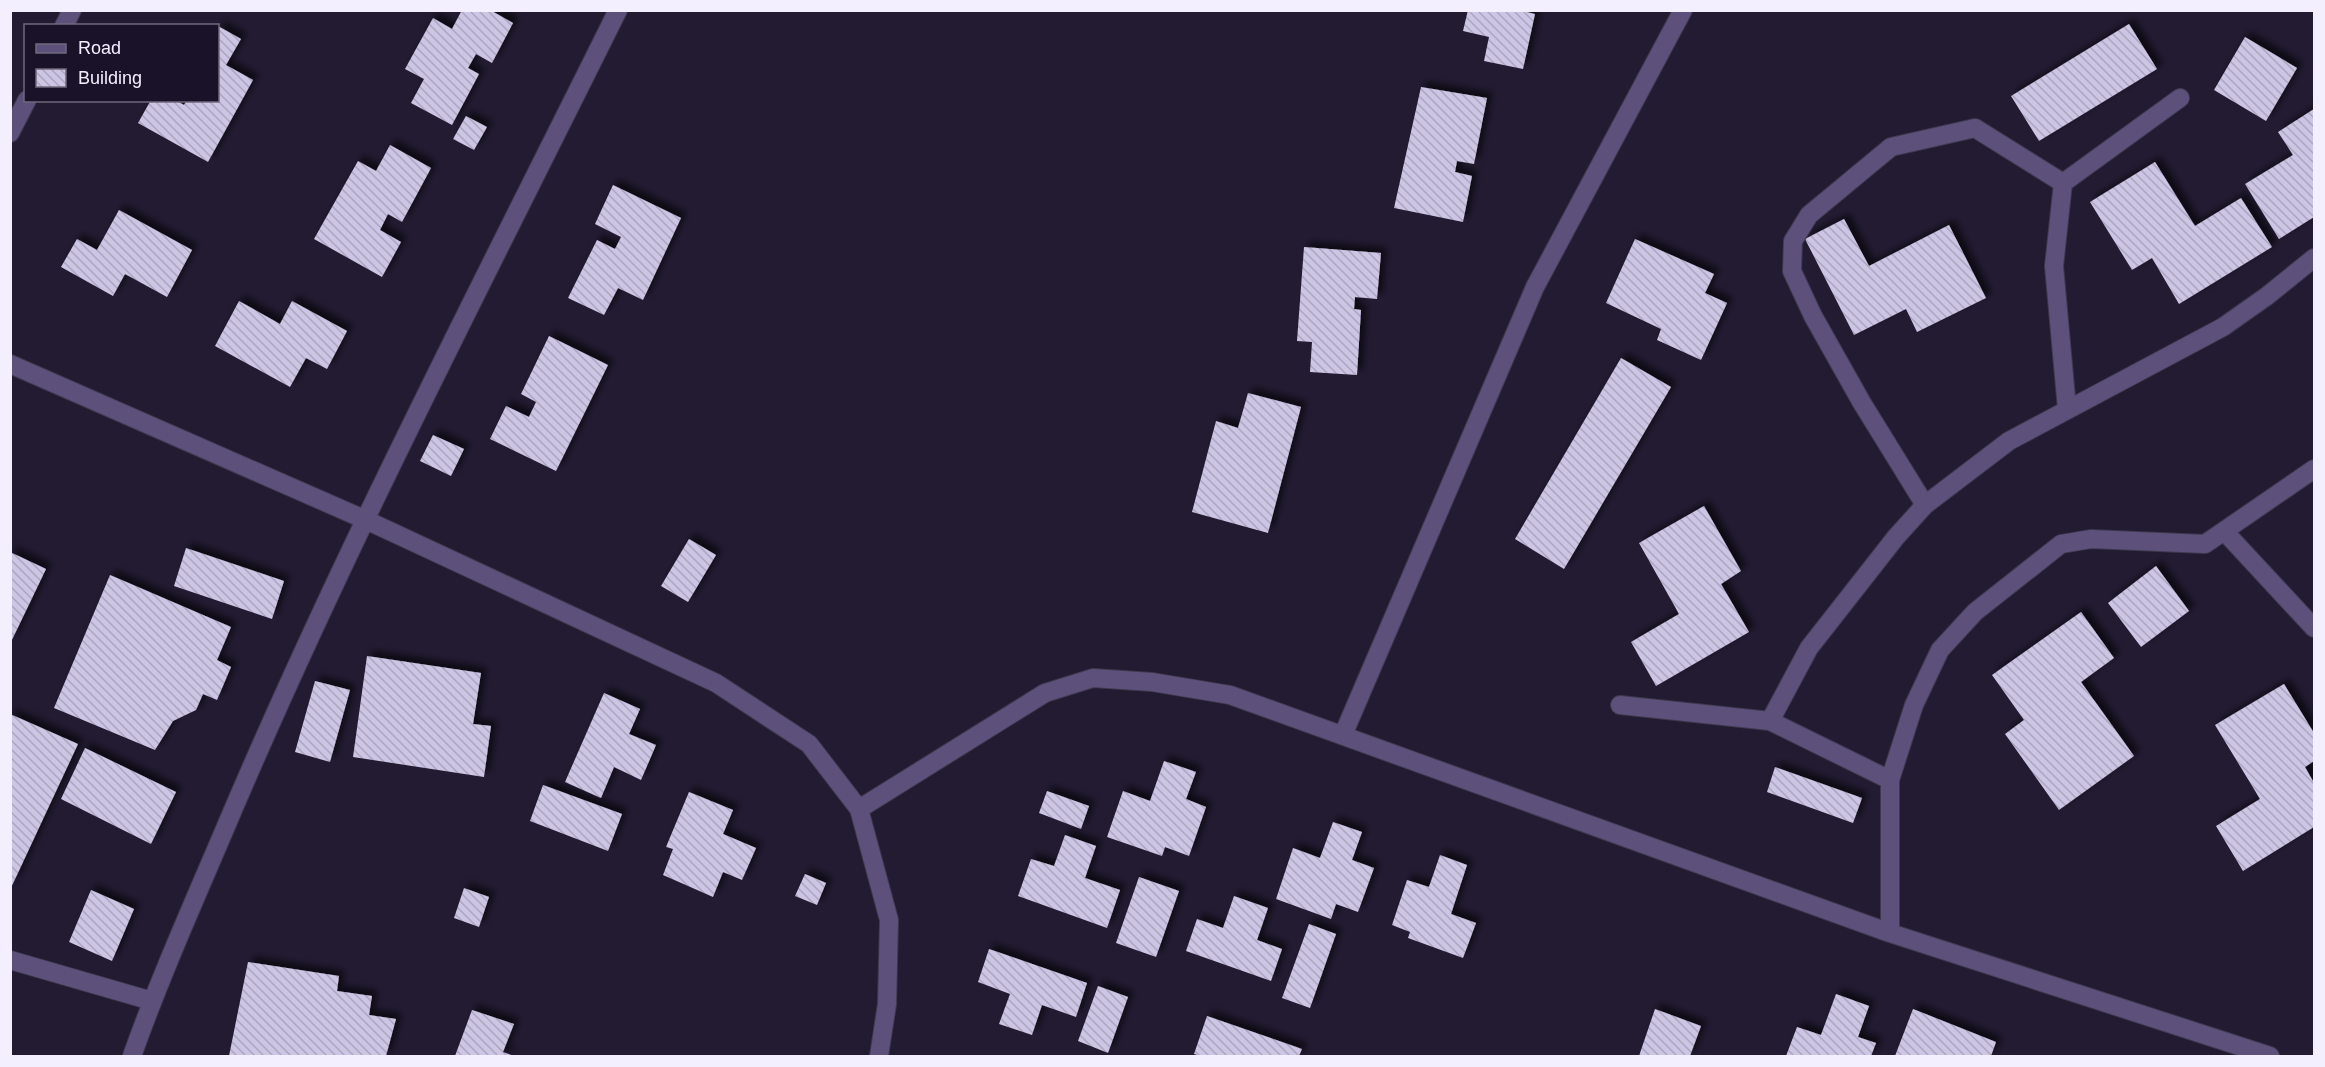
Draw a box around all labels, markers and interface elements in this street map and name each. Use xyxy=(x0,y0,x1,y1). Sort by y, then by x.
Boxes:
legend xyxy=(24,24,219,102)
text: Road xyxy=(78,38,121,58)
text: Building xyxy=(78,68,142,88)

